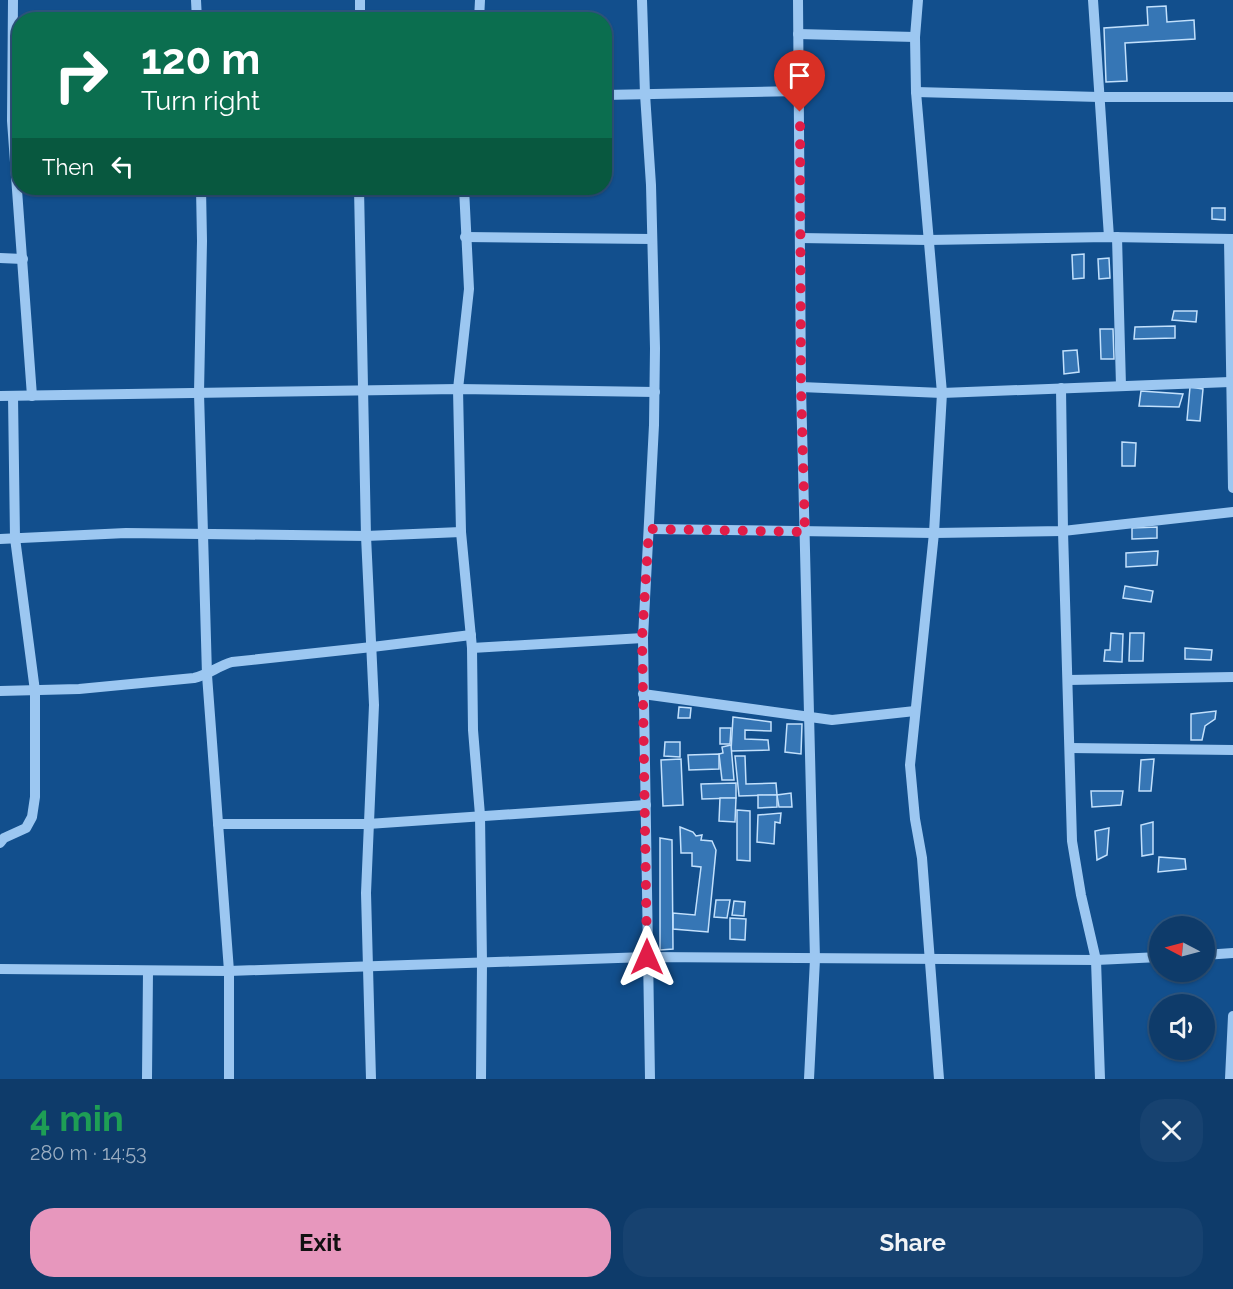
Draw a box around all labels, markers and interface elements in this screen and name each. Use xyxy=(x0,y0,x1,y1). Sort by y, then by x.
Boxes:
text: 120 m xyxy=(141,35,260,84)
icon: right xyxy=(42,36,120,114)
pin xyxy=(774,50,825,112)
icon: arrive xyxy=(783,59,816,92)
text: Turn right xyxy=(141,85,260,116)
icon: left xyxy=(106,150,139,183)
text: Then xyxy=(42,154,94,180)
north arrow xyxy=(1149,916,1215,982)
map controls xyxy=(1149,916,1215,1060)
position arrow xyxy=(615,925,679,989)
button: sound xyxy=(1149,994,1215,1060)
text: 4 min xyxy=(30,1097,124,1139)
button: close xyxy=(1140,1099,1203,1162)
text: 280 m · 14:53 xyxy=(30,1141,147,1165)
button: Exit xyxy=(30,1208,611,1277)
button: Share xyxy=(623,1208,1203,1277)

